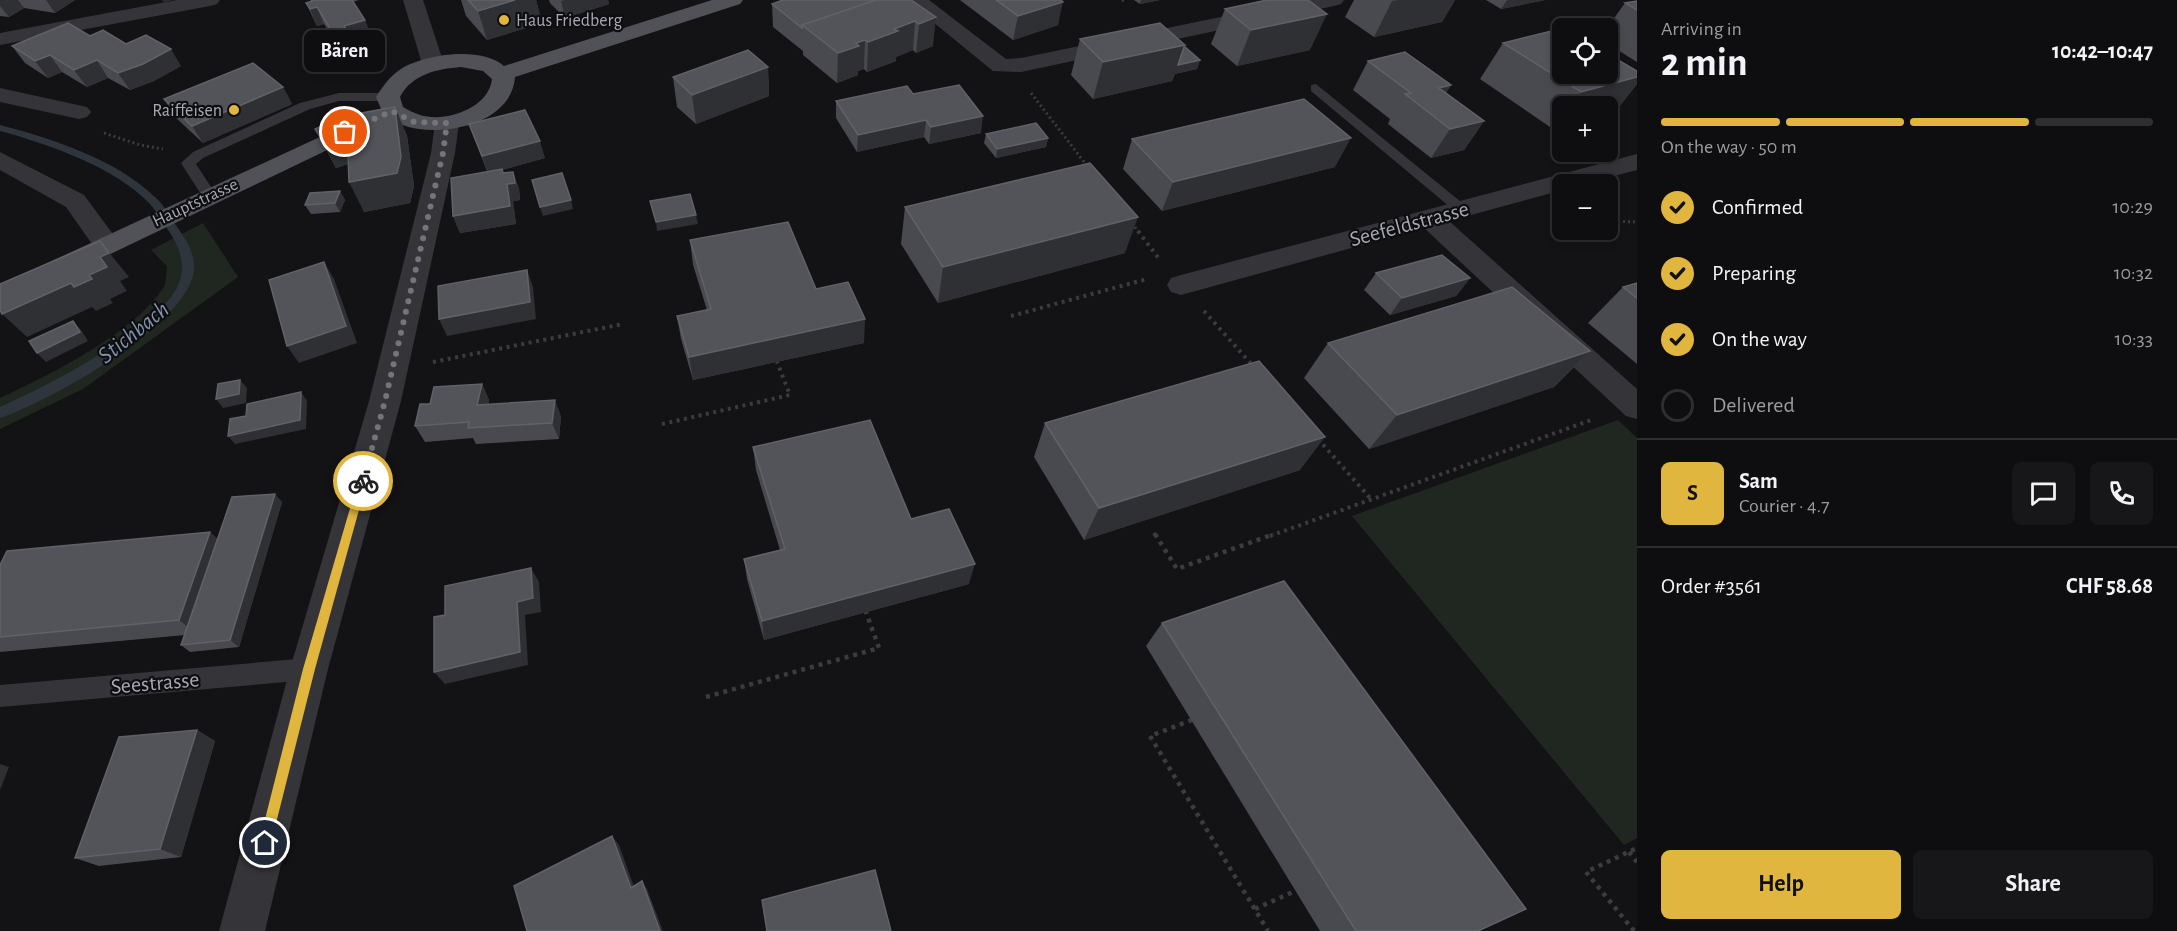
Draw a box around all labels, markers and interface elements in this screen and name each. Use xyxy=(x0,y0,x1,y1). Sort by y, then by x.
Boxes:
place label: Haus Friedberg xyxy=(516,12,622,30)
marker: Haus Friedberg xyxy=(497,13,511,27)
map controls xyxy=(1552,18,1618,240)
button: locate xyxy=(1552,18,1618,84)
text: Arriving in xyxy=(1661,19,1742,39)
callout: Bären xyxy=(304,30,386,72)
text: 10:42–10:47 xyxy=(2052,40,2153,62)
text: Bären xyxy=(320,41,369,61)
text: 2 min xyxy=(1661,44,1748,83)
button: + xyxy=(1552,96,1618,162)
place label: Raiffeisen xyxy=(152,102,222,120)
marker: Raiffeisen xyxy=(227,103,241,117)
pin xyxy=(319,106,370,157)
icon: bag xyxy=(328,115,361,148)
text: On the way · 50 m xyxy=(1661,137,1797,157)
button: − xyxy=(1552,174,1618,240)
street label: Hauptstrasse xyxy=(150,175,241,231)
icon: check xyxy=(1661,191,1694,224)
text: Confirmed xyxy=(1712,196,1803,218)
text: 10:29 xyxy=(2112,197,2153,217)
street label: Seefeldstrasse xyxy=(1347,198,1471,250)
icon: check xyxy=(1661,257,1694,290)
text: Preparing xyxy=(1712,262,1796,284)
text: 10:32 xyxy=(2114,263,2153,283)
water label: Stichbach xyxy=(94,297,174,368)
icon: check xyxy=(1661,323,1694,356)
text: On the way xyxy=(1712,328,1807,350)
text: 10:33 xyxy=(2115,329,2153,349)
text: Delivered xyxy=(1712,394,1795,416)
courier xyxy=(333,451,393,511)
button: chat xyxy=(2012,462,2075,525)
button: phone xyxy=(2090,462,2153,525)
icon: bike xyxy=(347,465,380,498)
text: Sam xyxy=(1739,470,1778,492)
text: S xyxy=(1687,482,1698,504)
text: Courier · 4.7 xyxy=(1739,496,1830,516)
text: Order #3561 xyxy=(1661,575,1762,597)
text: CHF 58.68 xyxy=(2066,575,2153,597)
street label: Seestrasse xyxy=(110,668,200,698)
pin xyxy=(239,817,290,868)
icon: home xyxy=(248,826,281,859)
button: Help xyxy=(1661,850,1901,919)
button: Share xyxy=(1913,850,2153,919)

